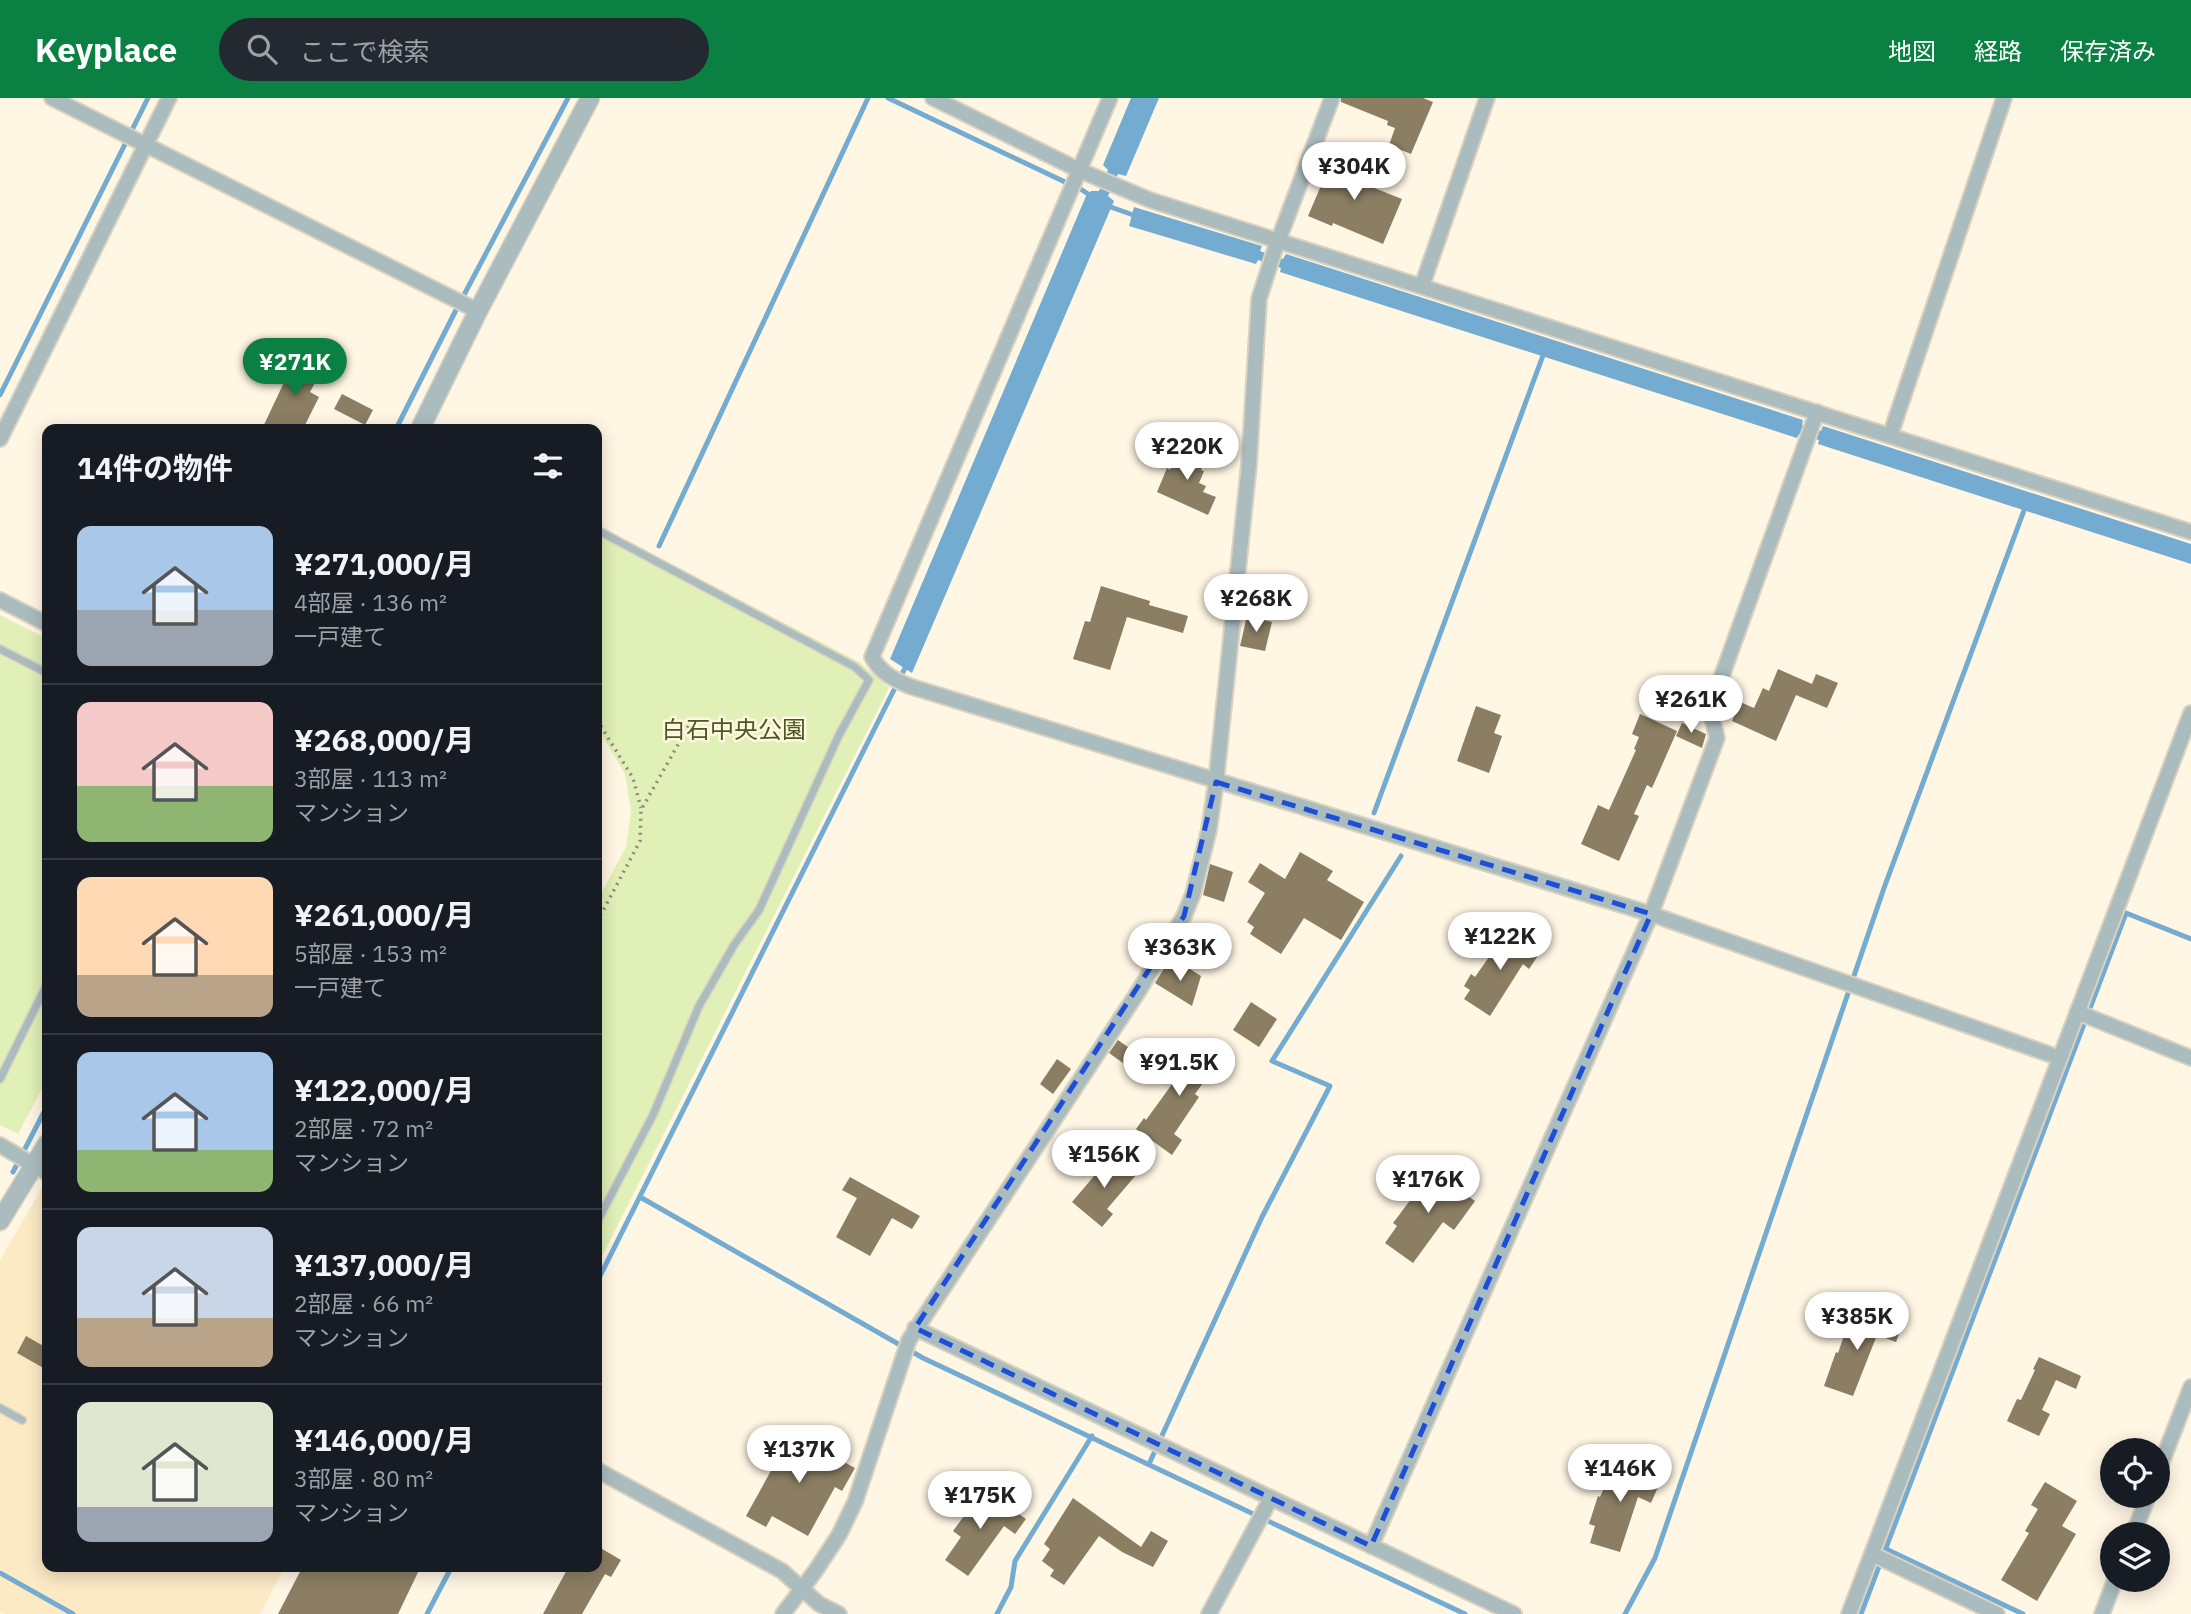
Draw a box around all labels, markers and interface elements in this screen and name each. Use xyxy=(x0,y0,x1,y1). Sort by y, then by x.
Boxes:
search box xyxy=(219,18,709,81)
text: Keyplace xyxy=(35,28,177,71)
icon: search xyxy=(243,30,281,68)
text: ここで検索 xyxy=(299,34,429,68)
text: 地図 xyxy=(1888,35,1936,67)
text: 経路 xyxy=(1974,35,2022,67)
text: 保存済み xyxy=(2060,35,2156,67)
pin: ¥304K xyxy=(1305,142,1403,202)
text: ¥304K xyxy=(1318,150,1390,180)
pin: ¥271K xyxy=(246,338,344,398)
text: ¥271K xyxy=(259,346,331,376)
pin: ¥220K xyxy=(1138,422,1236,482)
text: ¥220K xyxy=(1151,430,1223,460)
icon: filters xyxy=(529,447,567,485)
text: 14件の物件 xyxy=(77,448,233,487)
text: ¥271,000/月 xyxy=(294,544,475,583)
icon: home xyxy=(133,554,217,638)
pin: ¥268K xyxy=(1207,574,1305,634)
text: ¥268K xyxy=(1220,582,1292,612)
text: 4部屋 · 136 m² xyxy=(294,587,447,617)
text: 一戸建て xyxy=(294,621,386,651)
pin: ¥261K xyxy=(1642,676,1740,735)
text: ¥261K xyxy=(1655,683,1727,713)
park label: 白石中央公園 xyxy=(662,713,806,745)
text: ¥268,000/月 xyxy=(294,720,475,759)
icon: home xyxy=(133,730,217,814)
text: 3部屋 · 113 m² xyxy=(294,763,447,793)
text: マンション xyxy=(294,797,409,827)
text: ¥261,000/月 xyxy=(294,895,475,934)
icon: home xyxy=(133,905,217,989)
pin: ¥122K xyxy=(1451,912,1549,972)
text: ¥122K xyxy=(1464,920,1536,950)
pin: ¥363K xyxy=(1131,924,1229,983)
text: ¥363K xyxy=(1144,931,1216,961)
text: 5部屋 · 153 m² xyxy=(294,938,447,968)
text: 一戸建て xyxy=(294,972,386,1002)
pin: ¥91.5K xyxy=(1122,1038,1236,1098)
text: ¥91.5K xyxy=(1139,1046,1219,1076)
text: ¥122,000/月 xyxy=(294,1070,475,1109)
icon: home xyxy=(133,1080,217,1164)
text: 2部屋 · 72 m² xyxy=(294,1113,433,1143)
pin: ¥156K xyxy=(1055,1130,1153,1190)
text: ¥156K xyxy=(1068,1138,1140,1168)
text: マンション xyxy=(294,1147,409,1177)
pin: ¥176K xyxy=(1379,1156,1477,1215)
text: ¥176K xyxy=(1392,1163,1464,1193)
text: ¥137,000/月 xyxy=(294,1245,475,1284)
icon: home xyxy=(133,1255,217,1339)
text: 2部屋 · 66 m² xyxy=(294,1288,433,1318)
pin: ¥385K xyxy=(1808,1292,1906,1352)
text: ¥385K xyxy=(1821,1300,1893,1330)
text: マンション xyxy=(294,1322,409,1352)
text: ¥146,000/月 xyxy=(294,1420,475,1459)
pin: ¥137K xyxy=(750,1426,848,1485)
icon: home xyxy=(133,1430,217,1514)
text: ¥137K xyxy=(763,1433,835,1463)
map controls xyxy=(2100,1438,2170,1592)
button: locate xyxy=(2100,1438,2170,1508)
pin: ¥146K xyxy=(1571,1444,1669,1504)
text: ¥146K xyxy=(1584,1452,1656,1482)
text: 3部屋 · 80 m² xyxy=(294,1463,433,1493)
pin: ¥175K xyxy=(931,1472,1029,1531)
text: ¥175K xyxy=(944,1479,1016,1509)
text: マンション xyxy=(294,1497,409,1527)
button: layers xyxy=(2100,1522,2170,1592)

